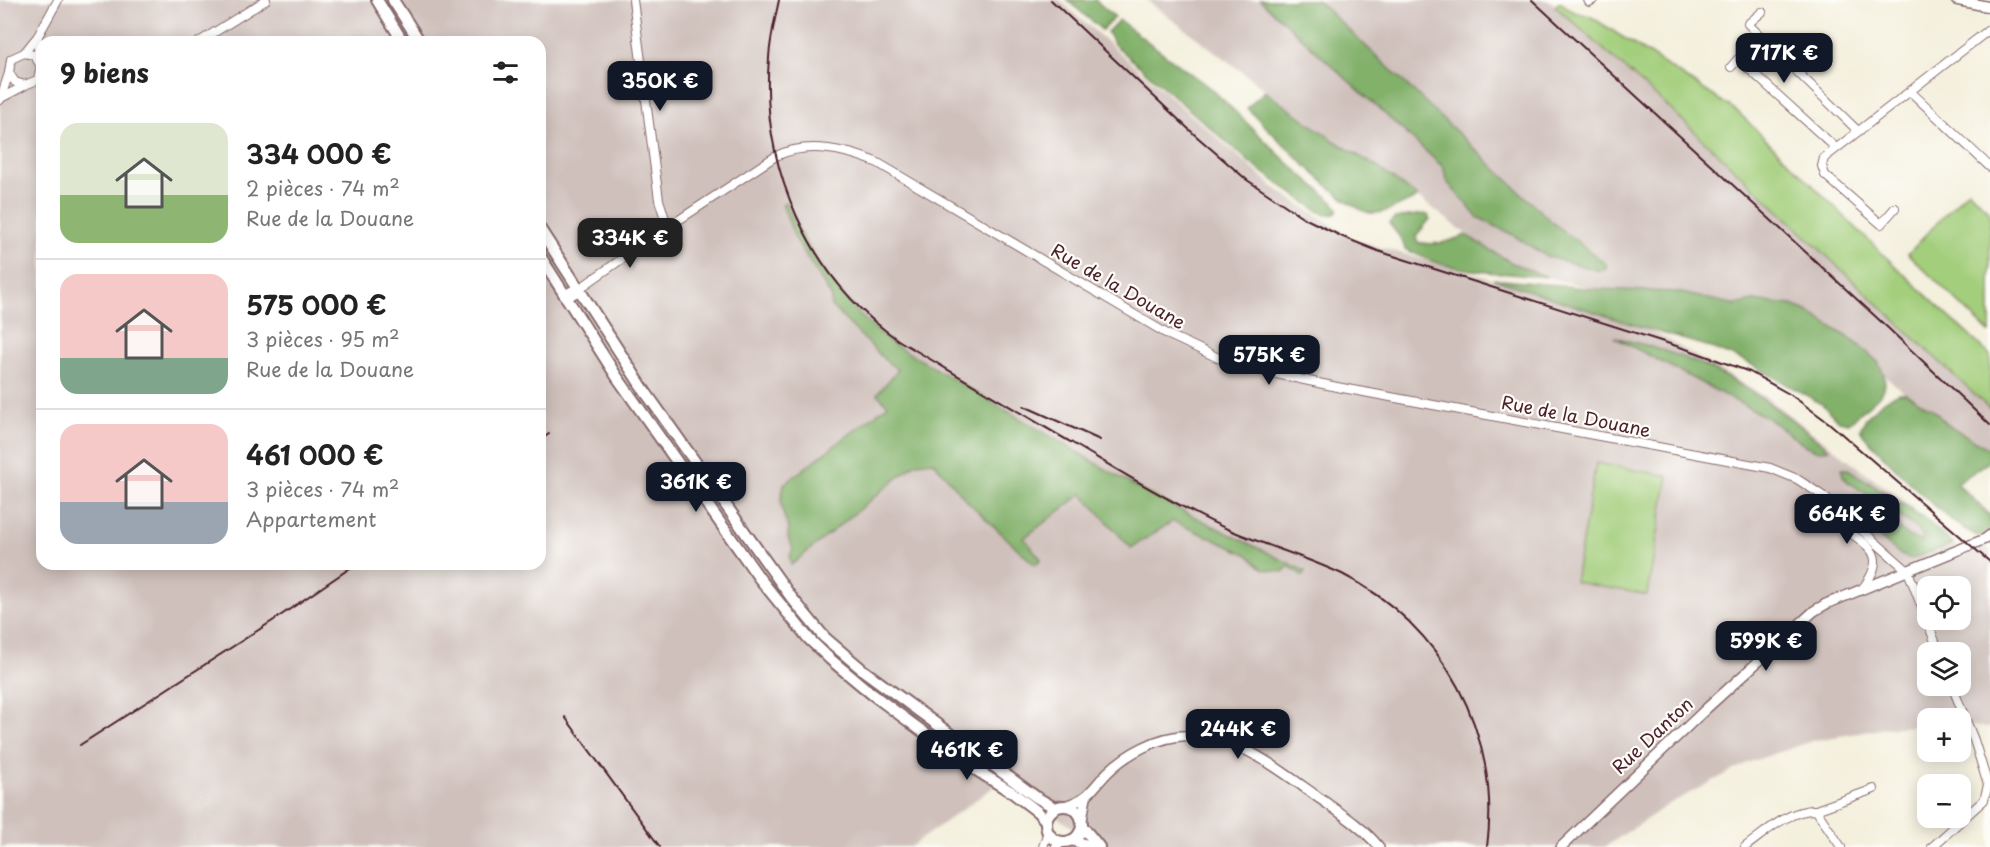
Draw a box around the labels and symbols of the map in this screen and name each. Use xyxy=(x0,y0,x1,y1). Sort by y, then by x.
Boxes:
pin: 717K € xyxy=(1735,33,1833,84)
pin: 350K € xyxy=(611,61,709,112)
pin: 334K € xyxy=(581,218,679,269)
street label: Rue de la Douane xyxy=(1046,236,1191,335)
pin: 575K € xyxy=(1220,335,1318,386)
street label: Rue de la Douane xyxy=(1499,388,1653,443)
pin: 361K € xyxy=(647,462,745,513)
pin: 664K € xyxy=(1798,494,1896,545)
pin: 599K € xyxy=(1717,621,1815,672)
street label: Rue Danton xyxy=(1606,690,1698,779)
pin: 244K € xyxy=(1189,709,1287,760)
pin: 461K € xyxy=(918,730,1016,781)

